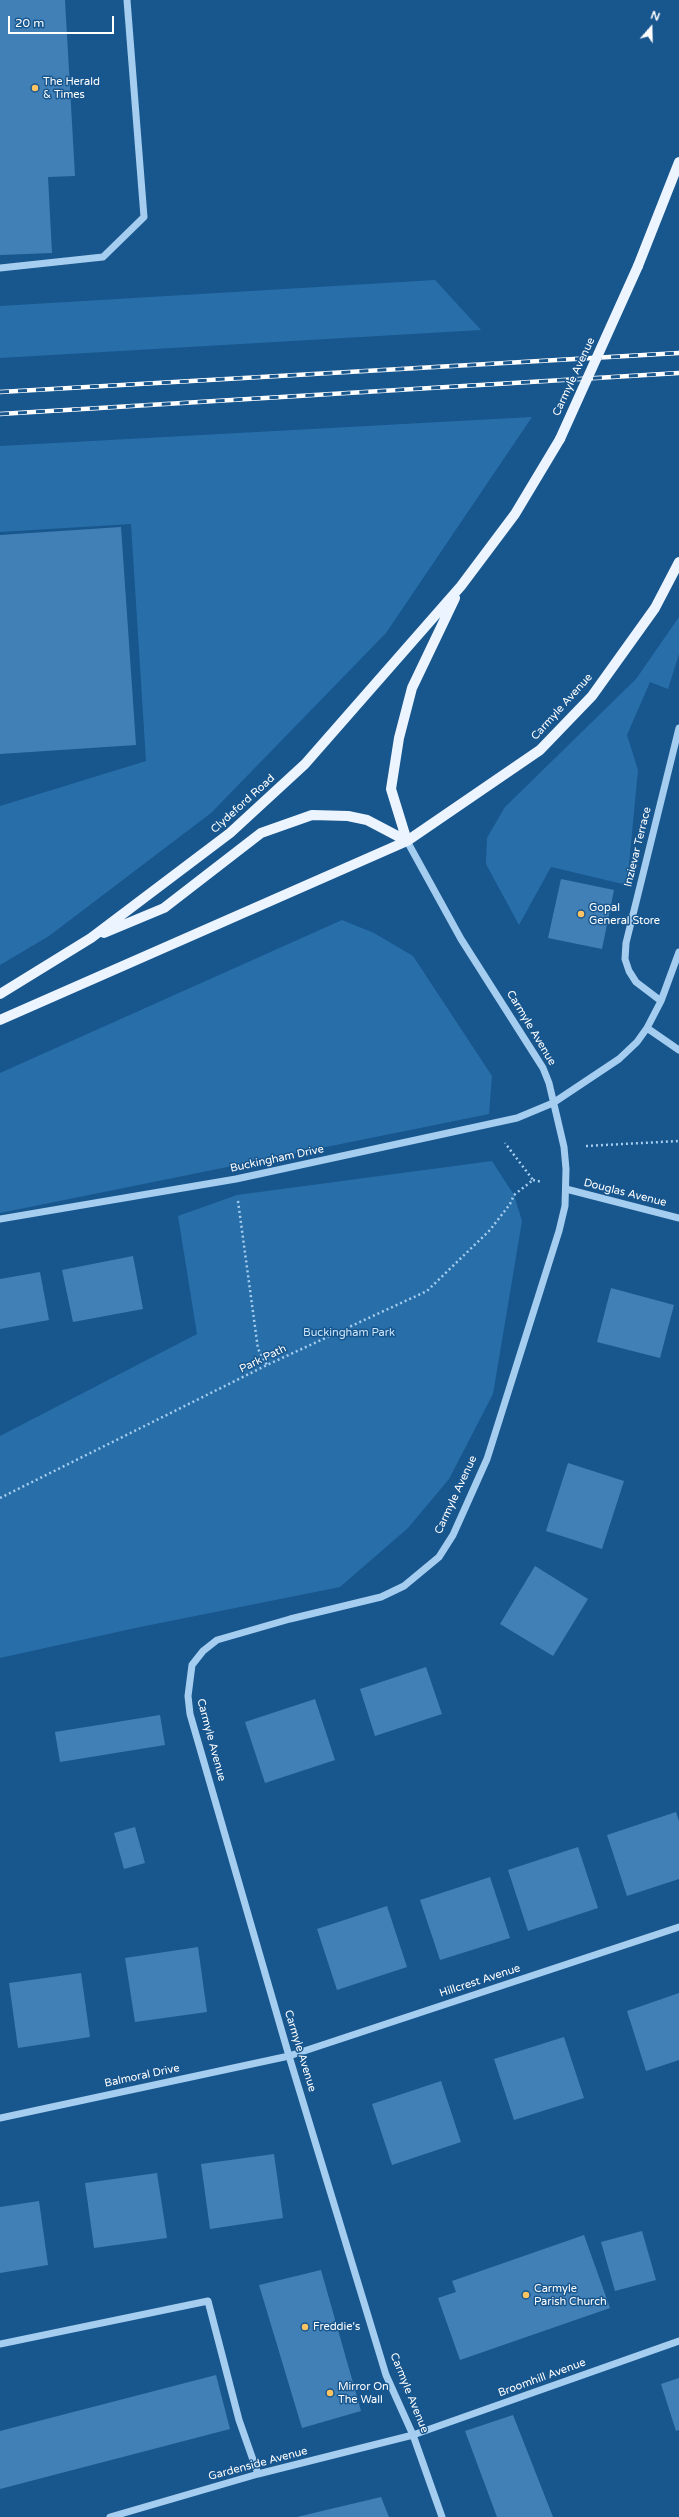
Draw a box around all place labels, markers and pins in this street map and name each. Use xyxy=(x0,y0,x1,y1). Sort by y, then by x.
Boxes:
place label: The Herald & Times xyxy=(43,75,100,101)
marker: The Herald & Times xyxy=(30,83,40,93)
place label: Gopal General Store xyxy=(589,901,660,927)
marker: Gopal General Store xyxy=(576,909,586,919)
place label: Carmyle Parish Church xyxy=(534,2282,607,2308)
marker: Carmyle Parish Church xyxy=(521,2290,531,2300)
place label: Freddie's xyxy=(313,2320,360,2334)
marker: Freddie's xyxy=(300,2322,310,2332)
place label: Mirror On The Wall xyxy=(338,2380,389,2406)
marker: Mirror On The Wall xyxy=(325,2388,335,2398)

